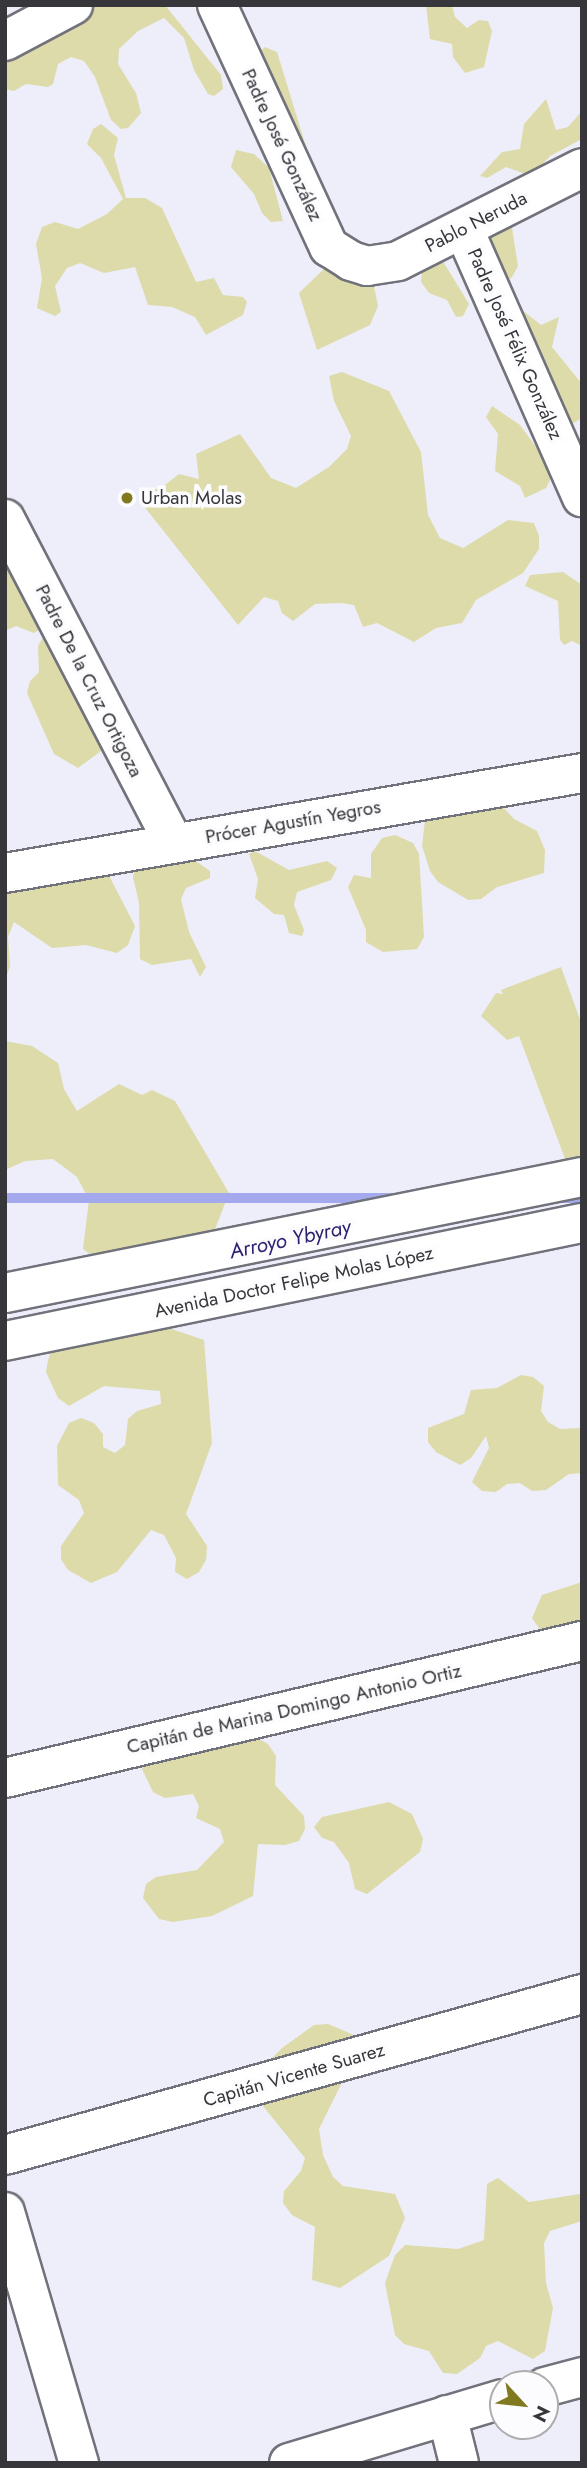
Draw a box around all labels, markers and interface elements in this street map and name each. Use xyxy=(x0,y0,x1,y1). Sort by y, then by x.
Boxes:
street label: Padre José González xyxy=(237,65,327,225)
street label: Pablo Neruda xyxy=(421,187,531,257)
street label: Padre José Félix González xyxy=(462,245,568,443)
place label: Urban Molas xyxy=(141,487,242,509)
marker: Urban Molas xyxy=(119,490,135,506)
street label: Padre De la Cruz Ortigoza xyxy=(31,581,147,781)
street label: Prócer Agustín Yegros xyxy=(204,795,382,849)
water label: Arroyo Ybyray xyxy=(227,1214,353,1264)
street label: Avenida Doctor Felipe Molas López xyxy=(152,1241,436,1323)
street label: Capitán de Marina Domingo Antonio Ortiz xyxy=(125,1659,463,1759)
street label: Capitán Vicente Suarez xyxy=(201,2038,387,2112)
north arrow xyxy=(489,2370,559,2440)
text: N xyxy=(526,2401,557,2427)

